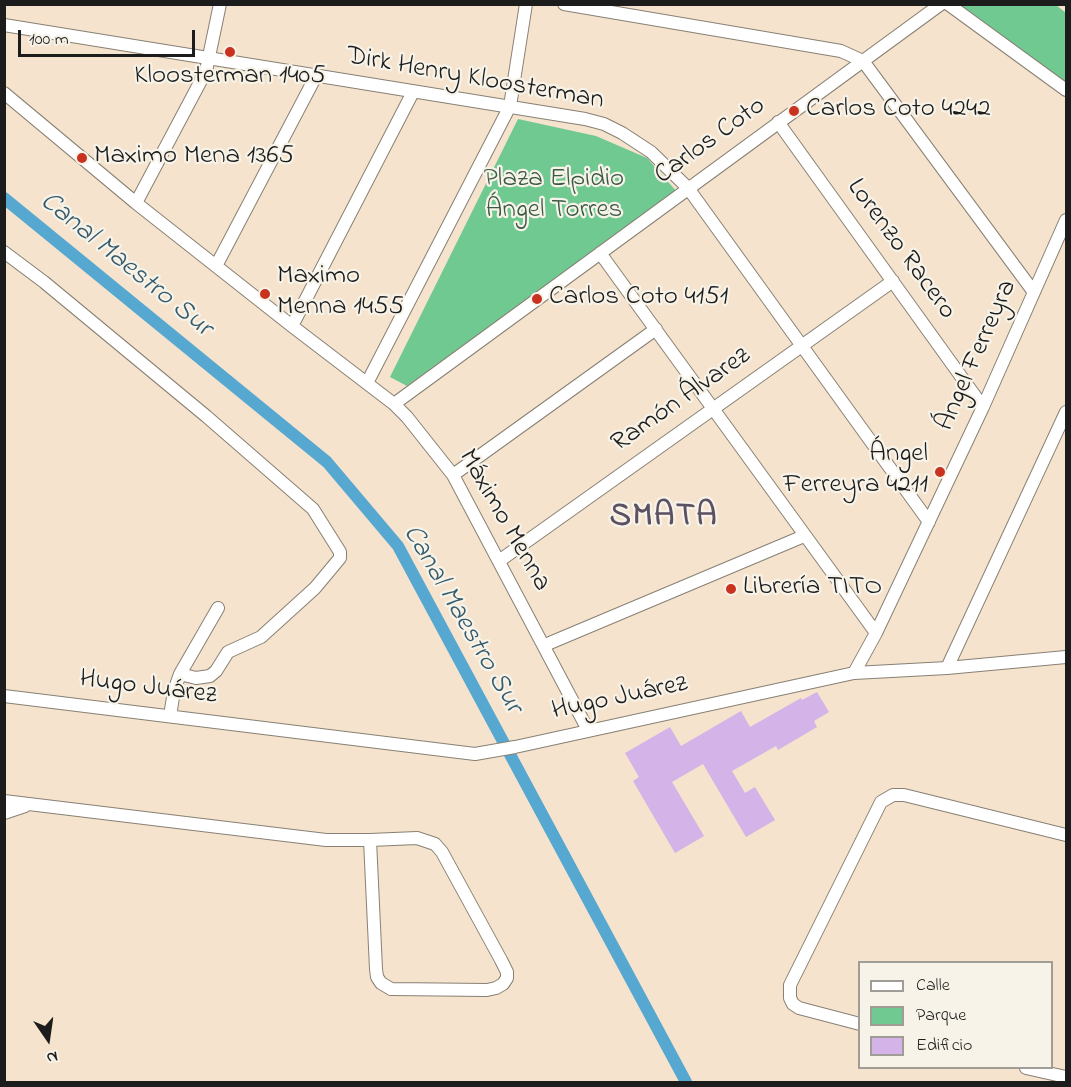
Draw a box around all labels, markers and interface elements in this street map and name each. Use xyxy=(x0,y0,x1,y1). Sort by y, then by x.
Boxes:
scale bar xyxy=(21,18,198,56)
text: 100 m xyxy=(29,27,69,53)
street label: Dirk Henry Kloosterman xyxy=(344,41,606,119)
marker: Kloosterman 1405 xyxy=(223,45,237,59)
place label: Kloosterman 1405 xyxy=(134,62,326,94)
street label: Carlos Coto xyxy=(649,91,773,193)
place label: Carlos Coto 4242 xyxy=(806,95,991,127)
marker: Carlos Coto 4242 xyxy=(787,104,801,118)
place label: Maximo Mena 1365 xyxy=(94,142,294,174)
marker: Maximo Mena 1365 xyxy=(75,151,89,165)
park label: Plaza Elpidio Ángel Torres xyxy=(484,165,624,228)
street label: Lorenzo Racero xyxy=(838,173,962,327)
water label: Canal Maestro Sur xyxy=(32,186,218,346)
place label: Maximo Menna 1455 xyxy=(277,262,404,325)
street label: Ángel Ferreyra xyxy=(930,275,1026,437)
place label: Carlos Coto 4151 xyxy=(549,283,728,315)
marker: Maximo Menna 1455 xyxy=(258,287,272,301)
marker: Carlos Coto 4151 xyxy=(530,292,544,306)
street label: Ramón Álvarez xyxy=(606,341,758,461)
place label: Ángel Ferreyra 4211 xyxy=(783,440,928,503)
street label: Máximo Menna xyxy=(449,444,557,598)
marker: Ángel Ferreyra 4211 xyxy=(933,465,947,479)
district label: SMATA xyxy=(610,499,718,539)
water label: Canal Maestro Sur xyxy=(393,520,529,720)
place label: Librería TITO xyxy=(743,573,882,605)
marker: Librería TITO xyxy=(724,582,738,596)
street label: Hugo Juárez xyxy=(78,665,218,713)
street label: Hugo Juárez xyxy=(549,669,691,729)
legend xyxy=(858,961,1053,1069)
text: Calle xyxy=(916,973,950,999)
text: Parque xyxy=(916,1003,966,1029)
north arrow xyxy=(18,1009,78,1069)
text: Edificio xyxy=(916,1033,972,1059)
text: N xyxy=(44,1044,60,1069)

